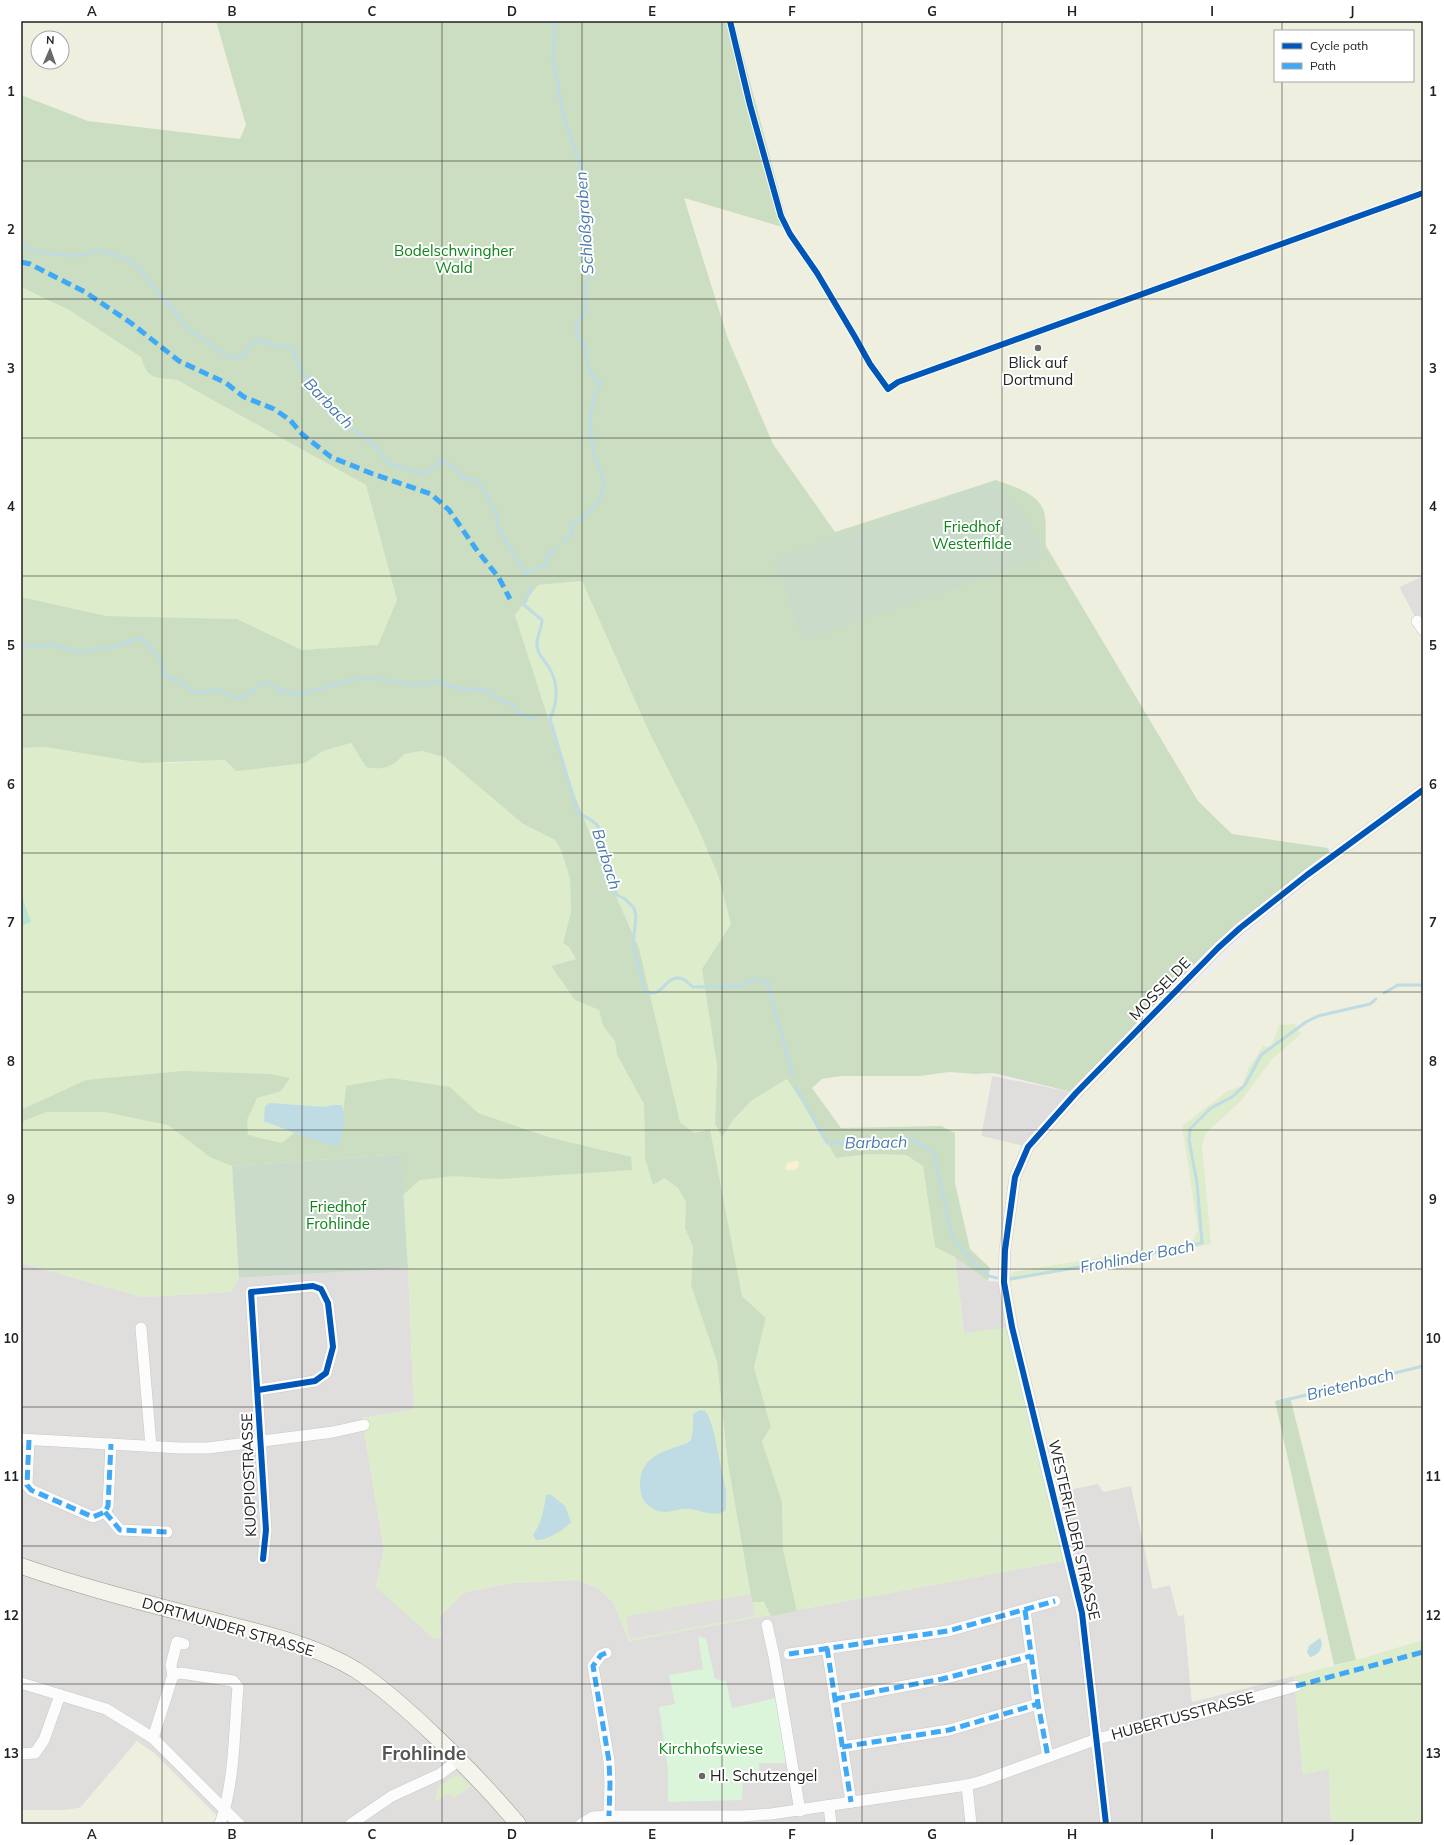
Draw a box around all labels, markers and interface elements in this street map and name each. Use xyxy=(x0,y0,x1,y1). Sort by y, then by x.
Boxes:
text: A xyxy=(87,3,97,19)
text: B xyxy=(228,3,237,19)
text: C xyxy=(368,3,377,19)
text: D xyxy=(507,3,517,19)
text: E xyxy=(648,3,656,19)
text: F xyxy=(788,3,796,19)
text: G xyxy=(927,3,937,19)
text: H xyxy=(1067,3,1077,19)
text: I xyxy=(1210,3,1214,19)
text: J xyxy=(1350,3,1354,19)
north arrow xyxy=(30,30,70,70)
legend xyxy=(1274,30,1414,82)
text: N xyxy=(46,33,55,47)
text: Cycle path xyxy=(1310,38,1368,53)
text: Path xyxy=(1310,58,1336,73)
text: 1 xyxy=(7,83,15,99)
text: 1 xyxy=(1429,83,1437,99)
water label: Schloßgraben xyxy=(570,171,598,275)
text: 2 xyxy=(7,221,15,237)
text: 2 xyxy=(1429,221,1437,237)
park label: Bodelschwingher Wald xyxy=(394,241,515,277)
marker: Blick auf Dortmund xyxy=(1033,343,1043,353)
place label: Blick auf Dortmund xyxy=(1003,353,1073,389)
text: 3 xyxy=(7,360,15,376)
text: 3 xyxy=(1429,360,1437,376)
water label: Barbach xyxy=(300,373,358,433)
text: 4 xyxy=(7,498,15,514)
text: 4 xyxy=(1429,498,1437,514)
park label: Friedhof Westerfilde xyxy=(932,517,1012,553)
text: 5 xyxy=(7,637,15,653)
text: 5 xyxy=(1429,637,1437,653)
text: 6 xyxy=(7,776,15,792)
text: 6 xyxy=(1429,776,1437,792)
water label: Barbach xyxy=(588,826,626,892)
text: 7 xyxy=(7,914,15,930)
text: 7 xyxy=(1429,914,1437,930)
street label: MOSSELDE xyxy=(1125,953,1194,1024)
text: 8 xyxy=(7,1053,15,1069)
text: 8 xyxy=(1429,1053,1437,1069)
water label: Barbach xyxy=(844,1131,908,1153)
text: 9 xyxy=(7,1191,15,1207)
text: 9 xyxy=(1429,1191,1437,1207)
park label: Friedhof Frohlinde xyxy=(306,1197,370,1233)
water label: Frohlinder Bach xyxy=(1078,1235,1196,1277)
text: 10 xyxy=(3,1330,19,1346)
text: 10 xyxy=(1425,1330,1441,1346)
water label: Brietenbach xyxy=(1304,1363,1396,1405)
street label: KUOPIOSTRASSE xyxy=(237,1413,260,1537)
street label: WESTERFILDER STRASSE xyxy=(1044,1438,1105,1622)
text: 11 xyxy=(3,1468,19,1484)
text: 11 xyxy=(1425,1468,1441,1484)
street label: DORTMUNDER STRASSE xyxy=(140,1593,317,1660)
text: 12 xyxy=(3,1607,19,1623)
text: 12 xyxy=(1425,1607,1441,1623)
street label: HUBERTUSSTRASSE xyxy=(1109,1687,1257,1744)
park label: Kirchhofswiese xyxy=(659,1739,763,1758)
district label: Frohlinde xyxy=(382,1741,466,1765)
text: 13 xyxy=(3,1745,19,1761)
text: 13 xyxy=(1425,1745,1441,1761)
place label: Hl. Schutzengel xyxy=(710,1766,817,1785)
marker: Hl. Schutzengel xyxy=(697,1771,707,1781)
text: A xyxy=(87,1826,97,1842)
text: B xyxy=(228,1826,237,1842)
text: C xyxy=(368,1826,377,1842)
text: D xyxy=(507,1826,517,1842)
text: E xyxy=(648,1826,656,1842)
text: F xyxy=(788,1826,796,1842)
text: G xyxy=(927,1826,937,1842)
text: H xyxy=(1067,1826,1077,1842)
text: I xyxy=(1210,1826,1214,1842)
text: J xyxy=(1350,1826,1354,1842)

